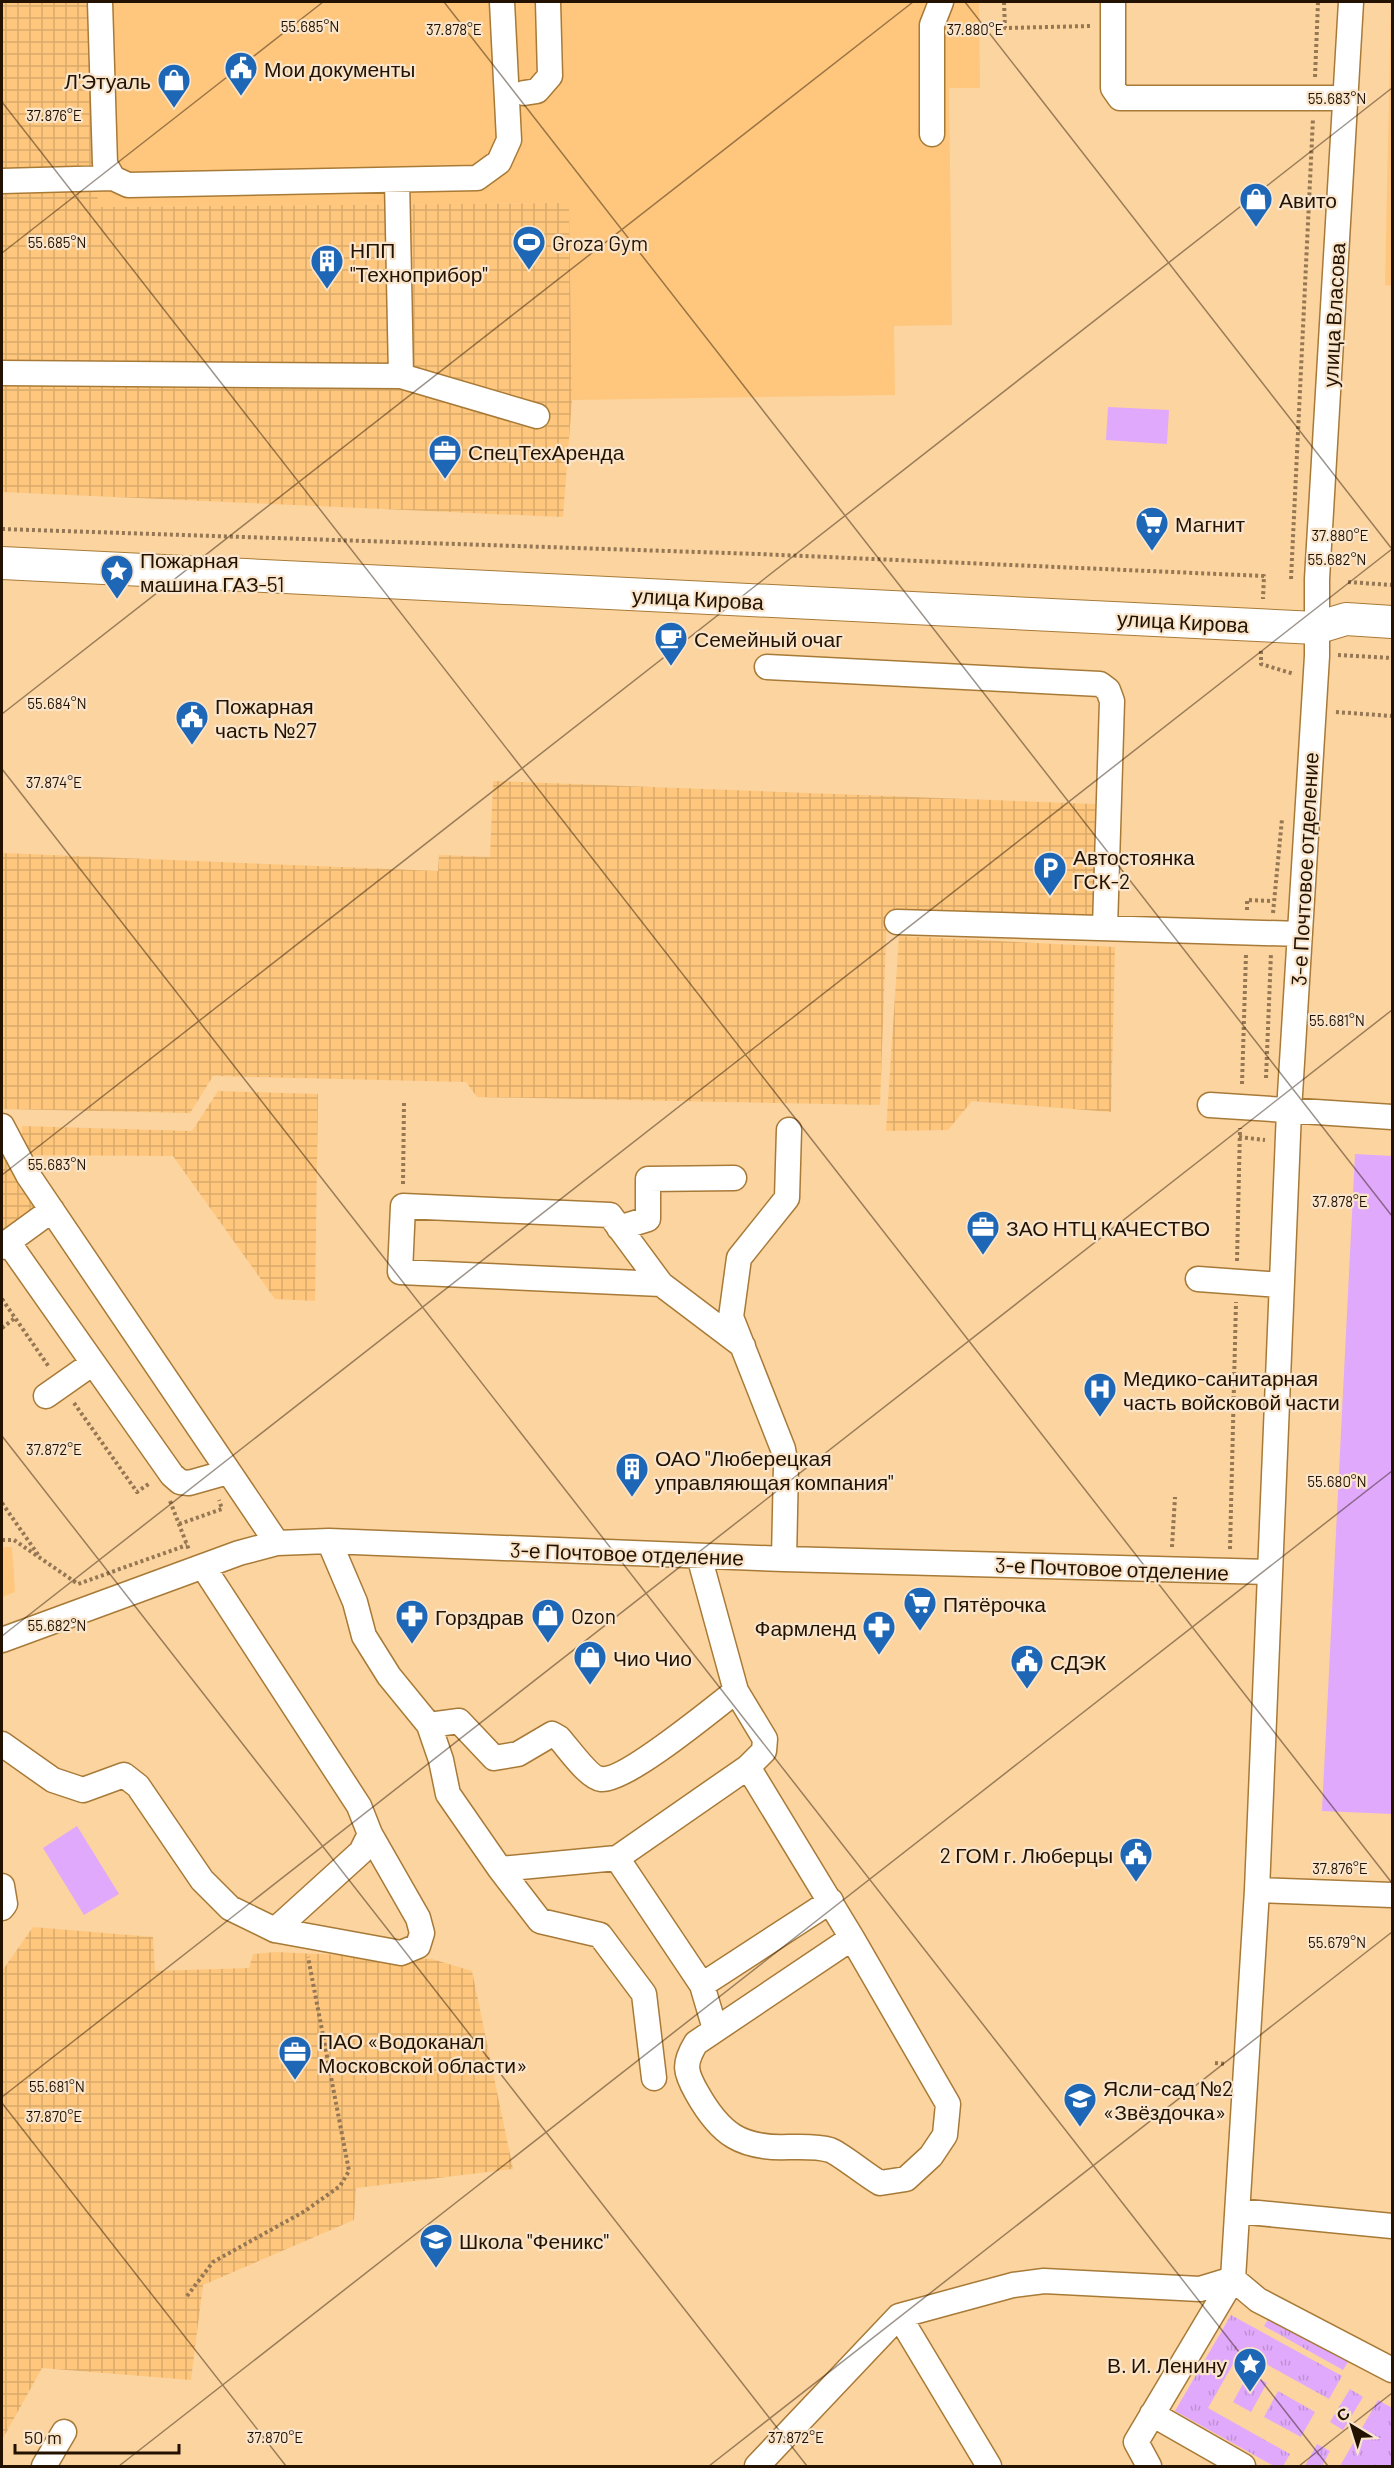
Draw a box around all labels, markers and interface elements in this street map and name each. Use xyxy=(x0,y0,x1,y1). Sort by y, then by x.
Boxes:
text: 55.685°N xyxy=(281,17,339,35)
text: 37.878°E xyxy=(426,20,482,38)
text: 37.880°E xyxy=(946,20,1004,38)
public building icon: Мои документы xyxy=(223,50,259,97)
place label: Мои документы xyxy=(264,56,415,81)
shop icon: Л'Этуаль xyxy=(156,62,192,109)
place label: Л'Этуаль xyxy=(64,68,151,93)
text: 55.683°N xyxy=(1308,89,1366,107)
text: 37.876°E xyxy=(26,106,82,124)
shop icon: Авито xyxy=(1238,181,1274,228)
place label: Авито xyxy=(1279,187,1337,212)
sports icon: Groza Gym xyxy=(511,224,547,271)
place label: Groza Gym xyxy=(552,230,648,255)
text: 55.685°N xyxy=(28,233,86,251)
place label: НПП "Техноприбор" xyxy=(350,237,488,286)
street label: улица Власова xyxy=(1317,242,1349,388)
building icon: НПП "Техноприбор" xyxy=(309,243,345,290)
office icon: СпецТехАренда xyxy=(427,433,463,480)
place label: СпецТехАренда xyxy=(468,439,625,464)
supermarket icon: Магнит xyxy=(1134,505,1170,552)
place label: Магнит xyxy=(1175,511,1245,536)
text: 37.880°E xyxy=(1311,526,1369,544)
place label: Пожарная машина ГАЗ-51 xyxy=(140,547,284,596)
text: 55.682°N xyxy=(1307,550,1367,568)
place icon: Пожарная машина ГАЗ-51 xyxy=(99,553,135,600)
street label: улица Кирова xyxy=(632,582,765,614)
street label: улица Кирова xyxy=(1117,605,1250,637)
cafe icon: Семейный очаг xyxy=(653,620,689,667)
place label: Семейный очаг xyxy=(694,626,843,651)
place label: Пожарная часть №27 xyxy=(215,693,317,742)
text: 55.684°N xyxy=(27,694,87,712)
public building icon: Пожарная часть №27 xyxy=(174,699,210,746)
street label: 3-е Почтовое отделение xyxy=(1285,751,1323,987)
text: 37.874°E xyxy=(26,773,82,791)
place label: Автостоянка ГСК-2 xyxy=(1073,844,1195,893)
parking icon: Автостоянка ГСК-2 xyxy=(1032,850,1068,897)
text: 55.681°N xyxy=(1309,1011,1365,1029)
text: 55.683°N xyxy=(28,1155,86,1173)
text: 37.878°E xyxy=(1312,1192,1368,1210)
office icon: ЗАО НТЦ КАЧЕСТВО xyxy=(965,1209,1001,1256)
place label: ЗАО НТЦ КАЧЕСТВО xyxy=(1006,1215,1210,1240)
place label: Медико-санитарная часть войсковой части xyxy=(1123,1365,1340,1414)
hospital icon: Медико-санитарная часть войсковой части xyxy=(1082,1371,1118,1418)
text: 37.872°E xyxy=(26,1440,82,1458)
place label: ОАО "Люберецкая управляющая компания" xyxy=(655,1445,894,1494)
building icon: ОАО "Люберецкая управляющая компания" xyxy=(614,1451,650,1498)
text: 55.680°N xyxy=(1307,1472,1367,1490)
street label: 3-е Почтовое отделение xyxy=(510,1536,744,1570)
street label: 3-е Почтовое отделение xyxy=(995,1551,1229,1585)
supermarket icon: Пятёрочка xyxy=(902,1585,938,1632)
place label: Пятёрочка xyxy=(943,1591,1046,1616)
shop icon: Ozon xyxy=(530,1597,566,1644)
pharmacy icon: Горздрав xyxy=(394,1598,430,1645)
place label: Ozon xyxy=(571,1603,616,1628)
place label: Горздрав xyxy=(435,1604,524,1629)
pharmacy icon: Фармленд xyxy=(861,1609,897,1656)
place label: Фармленд xyxy=(754,1615,856,1640)
text: 55.682°N xyxy=(27,1616,87,1634)
shop icon: Чио Чио xyxy=(572,1639,608,1686)
public building icon: СДЭК xyxy=(1009,1643,1045,1690)
place label: Чио Чио xyxy=(613,1645,692,1670)
place label: СДЭК xyxy=(1050,1649,1107,1674)
public building icon: 2 ГОМ г. Люберцы xyxy=(1118,1836,1154,1883)
place label: 2 ГОМ г. Люберцы xyxy=(940,1842,1113,1867)
text: 37.876°E xyxy=(1312,1859,1368,1877)
text: 55.679°N xyxy=(1308,1933,1366,1951)
place label: ПАО «Водоканал Московской области» xyxy=(318,2028,527,2077)
office icon: ПАО «Водоканал Московской области» xyxy=(277,2034,313,2081)
place label: Ясли-сад №2 «Звёздочка» xyxy=(1103,2075,1233,2124)
text: 55.681°N xyxy=(29,2077,85,2095)
school or university icon: Ясли-сад №2 «Звёздочка» xyxy=(1062,2081,1098,2128)
text: 37.870°E xyxy=(26,2107,82,2125)
school or university icon: Школа "Феникс" xyxy=(418,2222,454,2269)
place label: Школа "Феникс" xyxy=(459,2228,609,2253)
place icon: В. И. Ленину xyxy=(1232,2346,1268,2393)
place label: В. И. Ленину xyxy=(1107,2352,1227,2377)
north arrow xyxy=(1322,2396,1382,2456)
text: С xyxy=(1332,2402,1353,2425)
scale bar xyxy=(15,2417,178,2455)
text: 50 m xyxy=(24,2426,62,2448)
text: 37.870°E xyxy=(247,2428,303,2446)
text: 37.872°E xyxy=(768,2428,824,2446)

